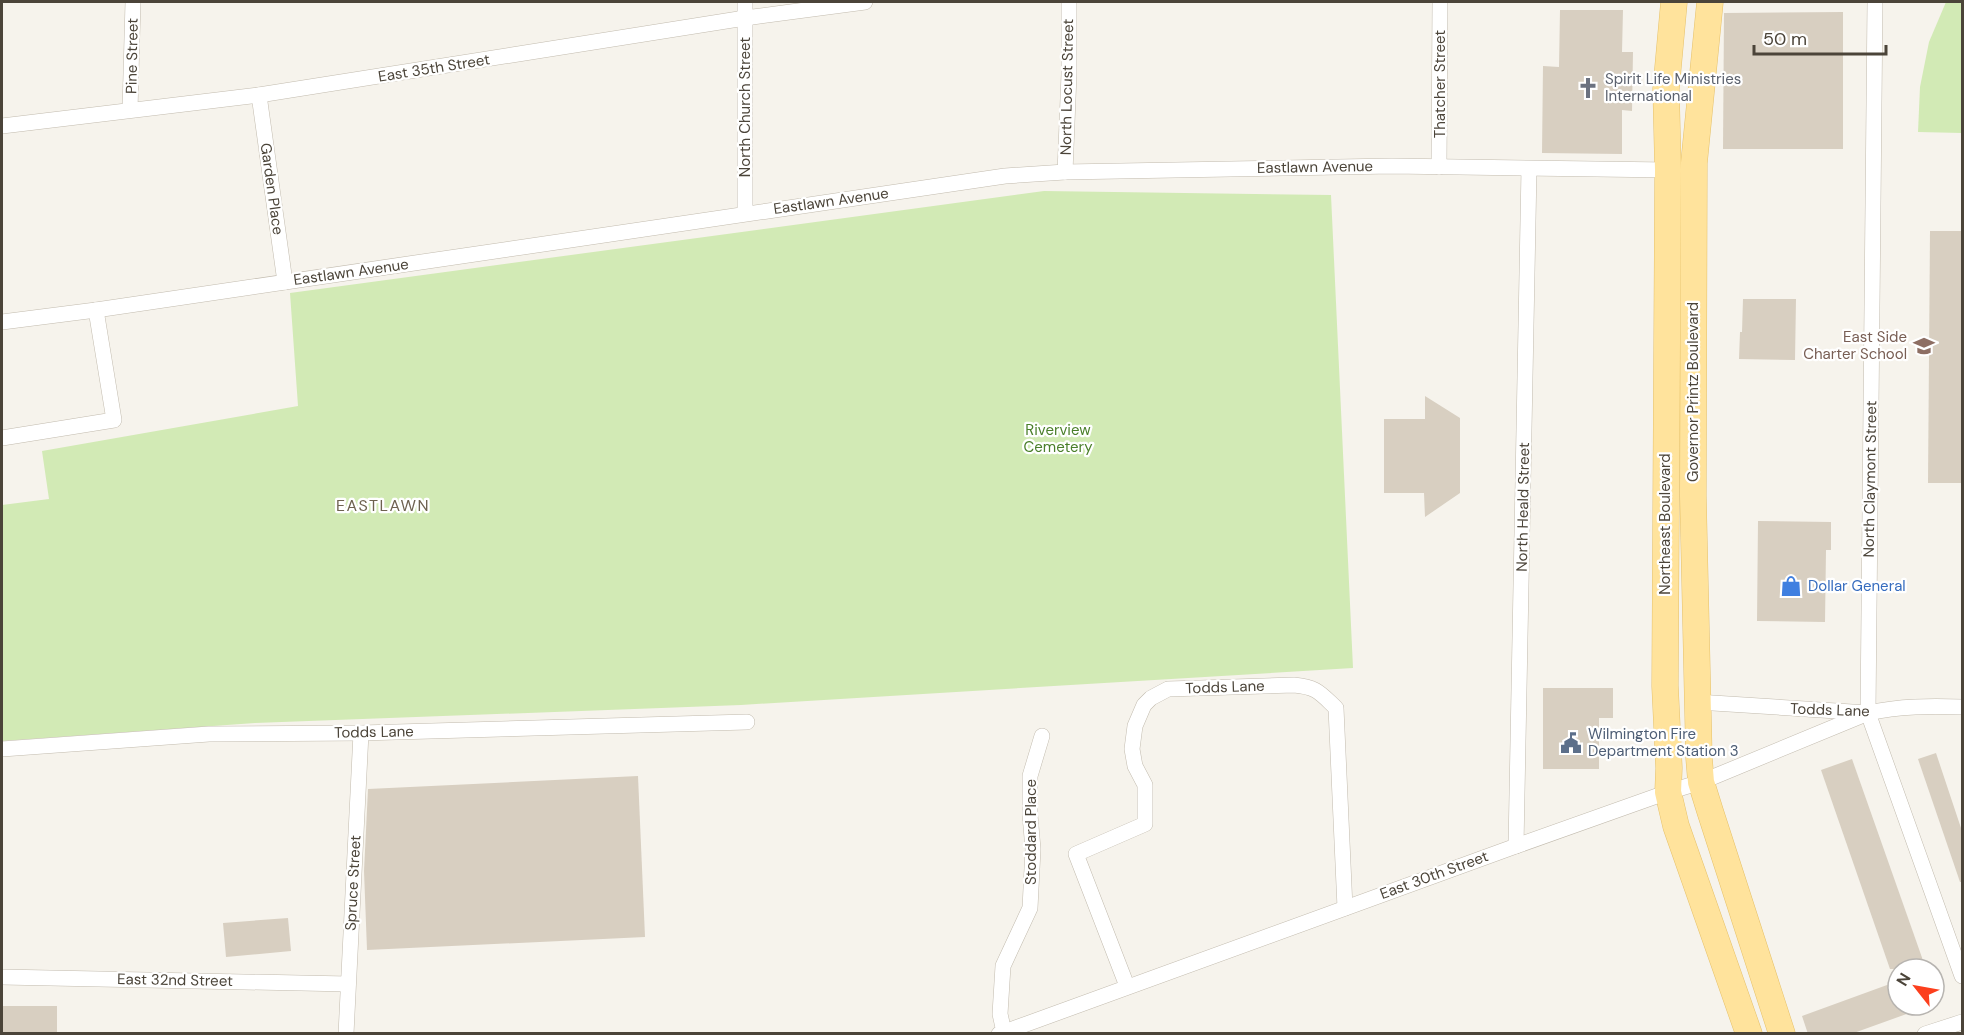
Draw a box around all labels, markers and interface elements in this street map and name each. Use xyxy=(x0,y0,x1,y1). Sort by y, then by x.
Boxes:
street label: Pine Street xyxy=(121,18,143,94)
street label: North Locust Street xyxy=(1056,18,1078,155)
scale bar xyxy=(1754,18,1886,56)
text: 50 m xyxy=(1763,27,1807,51)
street label: Thatcher Street xyxy=(1430,30,1450,138)
street label: North Church Street xyxy=(735,37,755,177)
street label: East 35th Street xyxy=(377,49,491,87)
place label: Spirit Life Ministries International xyxy=(1605,69,1741,106)
church icon: Spirit Life Ministries International xyxy=(1576,76,1600,100)
street label: Garden Place xyxy=(256,142,288,236)
street label: Eastlawn Avenue xyxy=(1257,156,1373,178)
street label: Eastlawn Avenue xyxy=(772,183,890,219)
street label: Eastlawn Avenue xyxy=(292,254,410,290)
street label: Governor Printz Boulevard xyxy=(1683,302,1703,482)
place label: East Side Charter School xyxy=(1803,327,1907,364)
school or university icon: East Side Charter School xyxy=(1912,334,1936,358)
street label: North Claymont Street xyxy=(1859,400,1881,558)
park label: Riverview Cemetery xyxy=(1024,420,1093,457)
street label: North Heald Street xyxy=(1512,442,1534,572)
street label: Northeast Boulevard xyxy=(1655,453,1675,595)
district label: EASTLAWN xyxy=(336,495,430,516)
shop icon: Dollar General xyxy=(1779,574,1803,598)
place label: Dollar General xyxy=(1808,576,1906,596)
street label: Todds Lane xyxy=(1185,676,1265,698)
street label: Todds Lane xyxy=(1790,699,1870,721)
street label: Todds Lane xyxy=(334,721,414,743)
place label: Wilmington Fire Department Station 3 xyxy=(1588,724,1739,761)
public building icon: Wilmington Fire Department Station 3 xyxy=(1559,731,1583,755)
street label: Stoddard Place xyxy=(1021,779,1041,885)
street label: Spruce Street xyxy=(341,835,366,931)
street label: East 30th Street xyxy=(1377,846,1491,904)
north arrow xyxy=(1886,957,1946,1017)
street label: East 32nd Street xyxy=(117,969,233,991)
text: N xyxy=(1892,969,1916,990)

